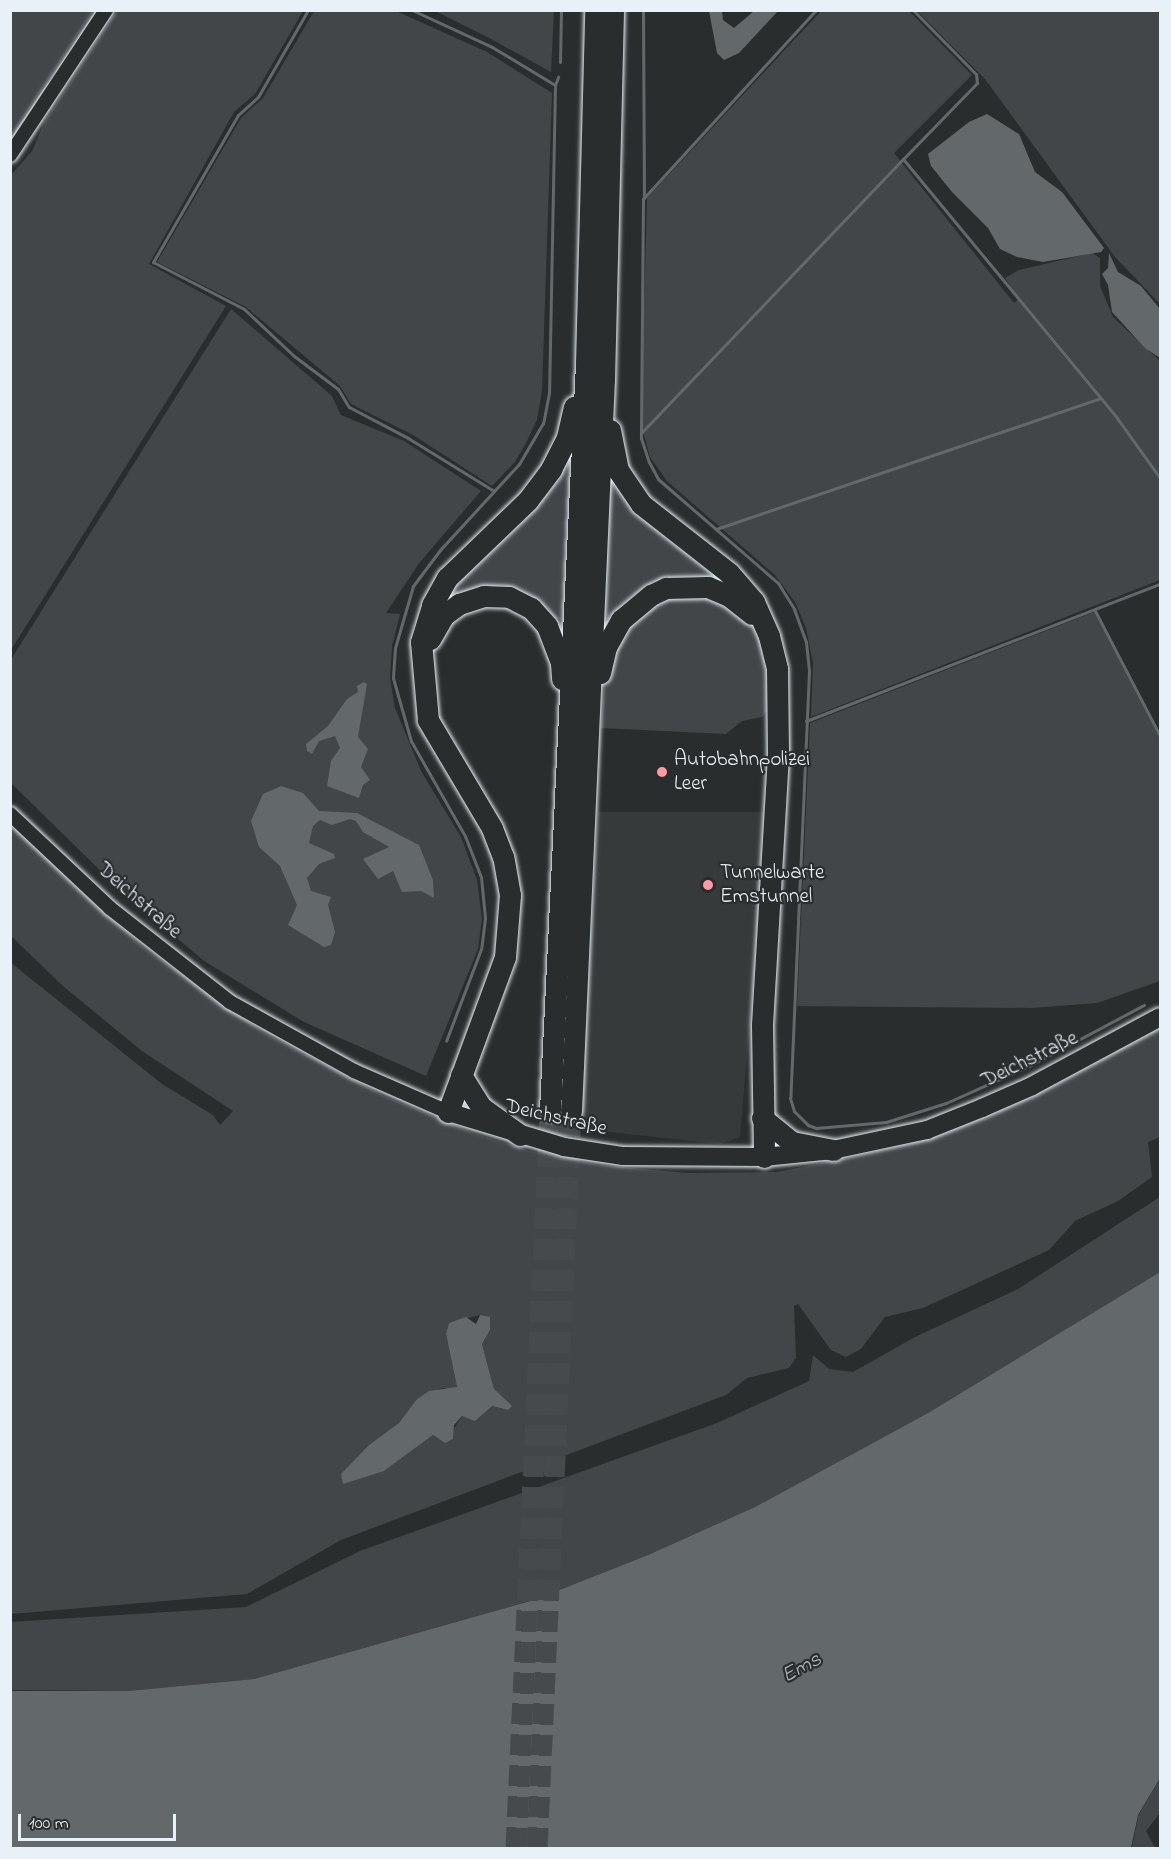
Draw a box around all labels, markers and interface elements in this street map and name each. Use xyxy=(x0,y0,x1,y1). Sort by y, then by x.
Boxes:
place label: Autobahnpolizei Leer xyxy=(674,747,810,797)
marker: Autobahnpolizei Leer xyxy=(655,765,669,779)
street label: Deichstraße xyxy=(92,857,186,945)
place label: Tunnelwarte Emstunnel xyxy=(720,860,824,910)
marker: Tunnelwarte Emstunnel xyxy=(701,878,715,892)
street label: Deichstraße xyxy=(978,1026,1082,1094)
street label: Deichstraße xyxy=(503,1094,609,1142)
water label: Ems xyxy=(777,1648,827,1690)
scale bar xyxy=(21,1802,178,1840)
text: 100 m xyxy=(29,1811,69,1837)

